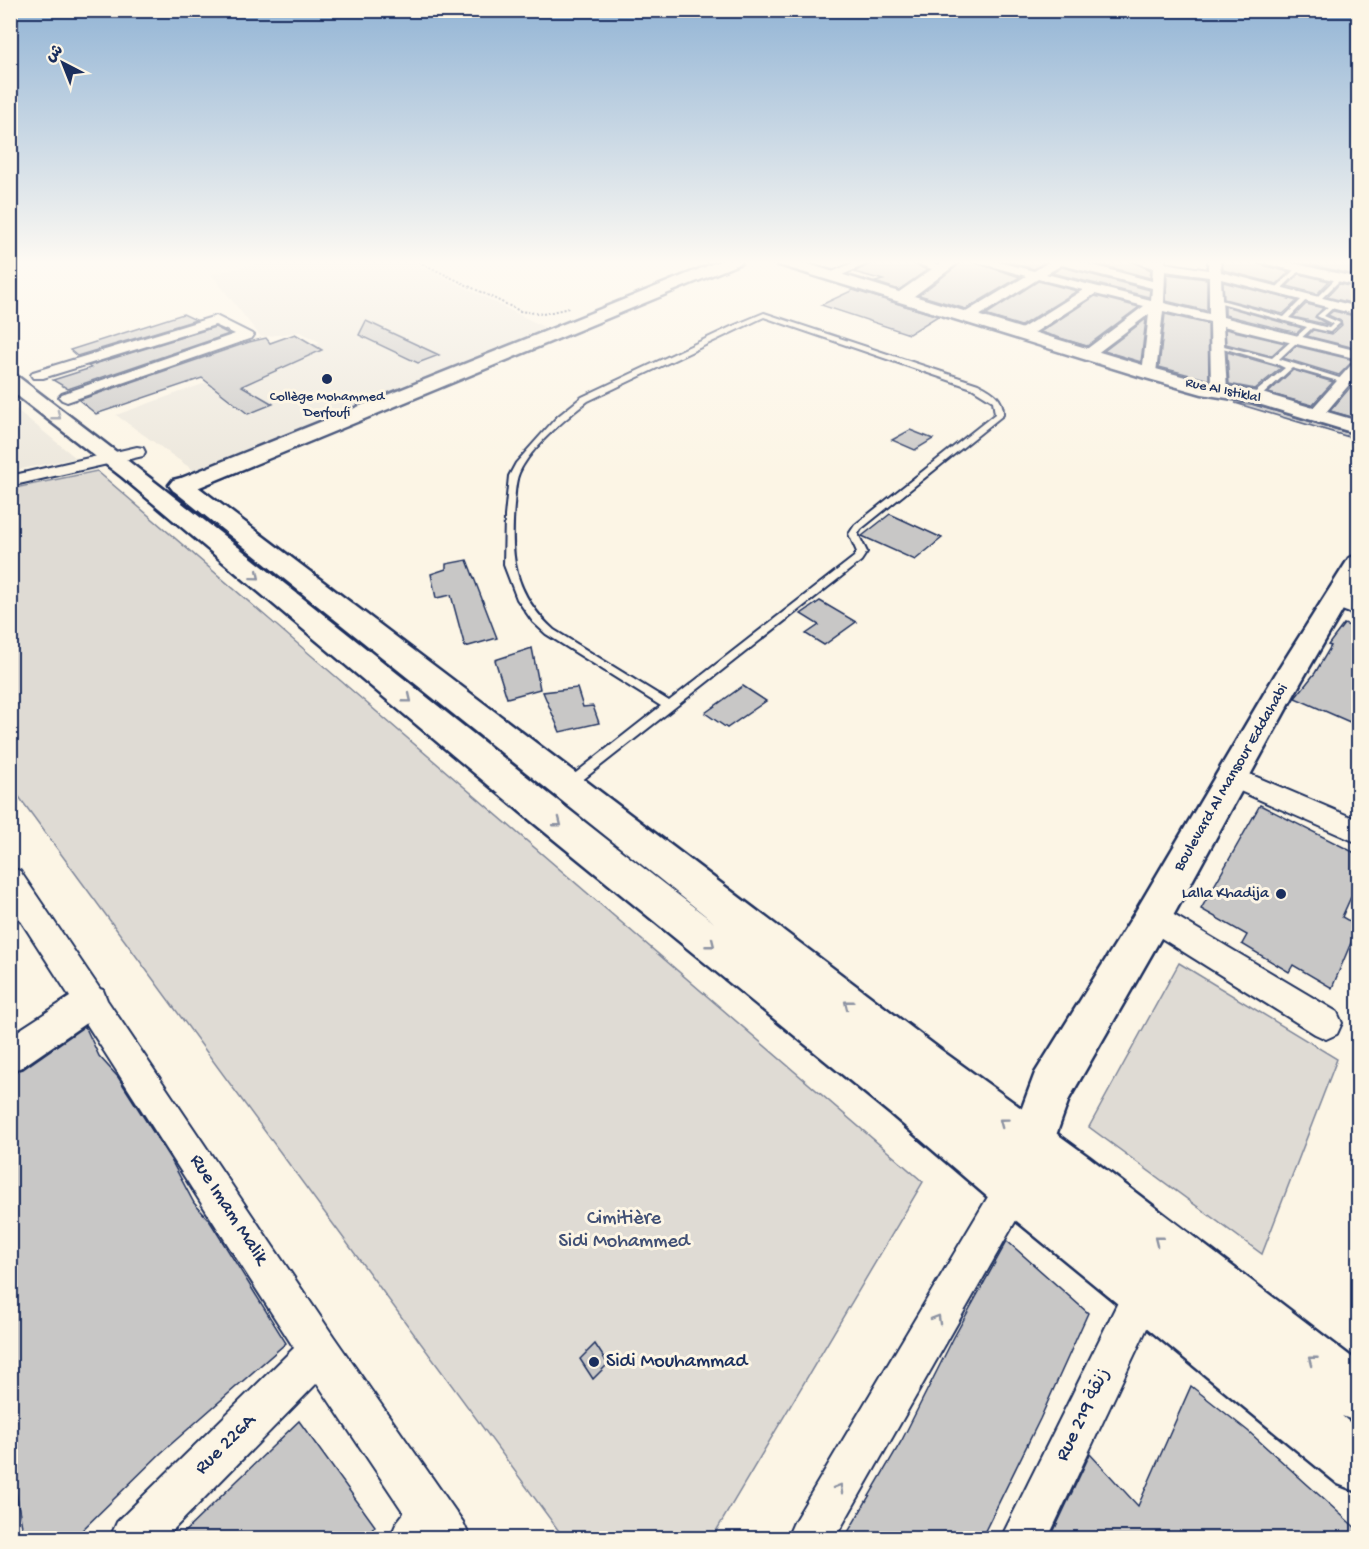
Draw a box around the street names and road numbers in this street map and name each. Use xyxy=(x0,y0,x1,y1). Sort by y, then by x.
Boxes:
street label: Rue Al Istiklal xyxy=(1184,375,1262,407)
street label: Boulevard Al Mansour Eddahabi xyxy=(1170,681,1293,876)
street label: Rue Imam Malik xyxy=(184,1151,273,1271)
street label: Rue 219 زنقة xyxy=(1052,1365,1116,1465)
street label: Rue 226A xyxy=(191,1409,262,1480)

